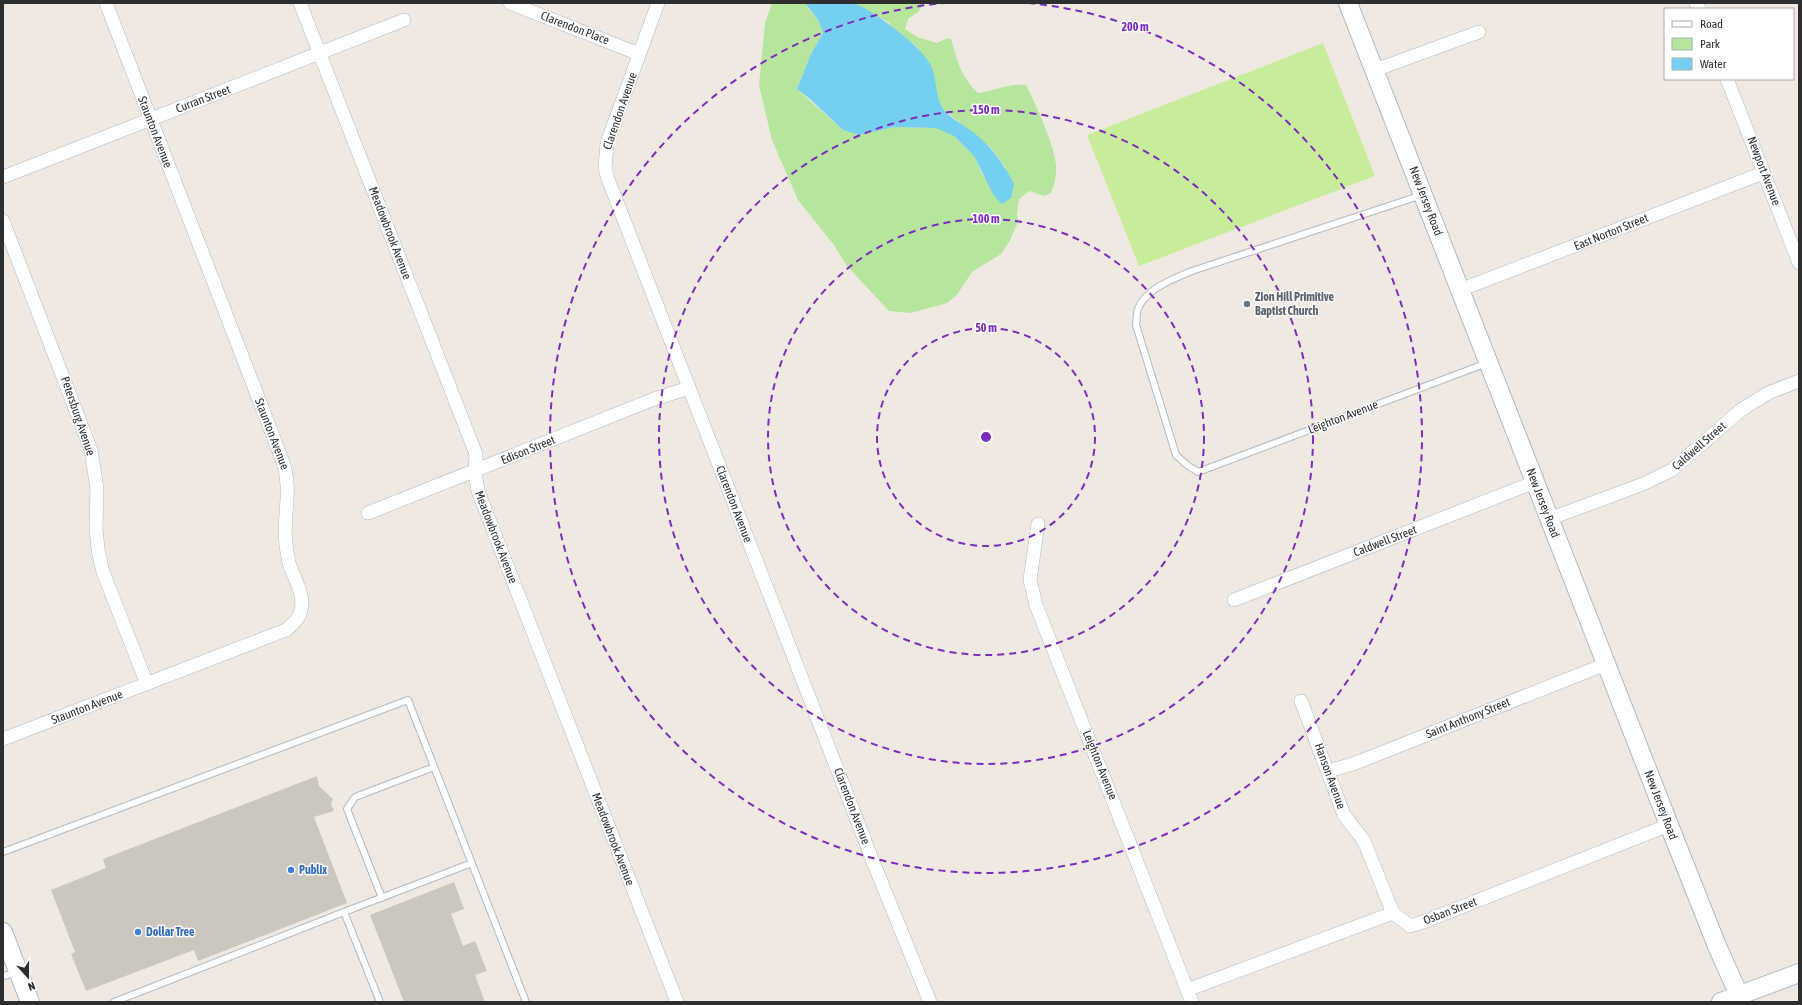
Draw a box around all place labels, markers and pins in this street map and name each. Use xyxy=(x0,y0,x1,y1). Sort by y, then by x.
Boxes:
place label: Zion Hill Primitive Baptist Church xyxy=(1255,290,1335,318)
marker: Zion Hill Primitive Baptist Church xyxy=(1242,299,1252,309)
centre of rings xyxy=(979,430,993,444)
place label: Publix xyxy=(299,863,327,877)
marker: Publix xyxy=(286,865,296,875)
place label: Dollar Tree xyxy=(146,925,195,939)
marker: Dollar Tree xyxy=(133,927,143,937)

